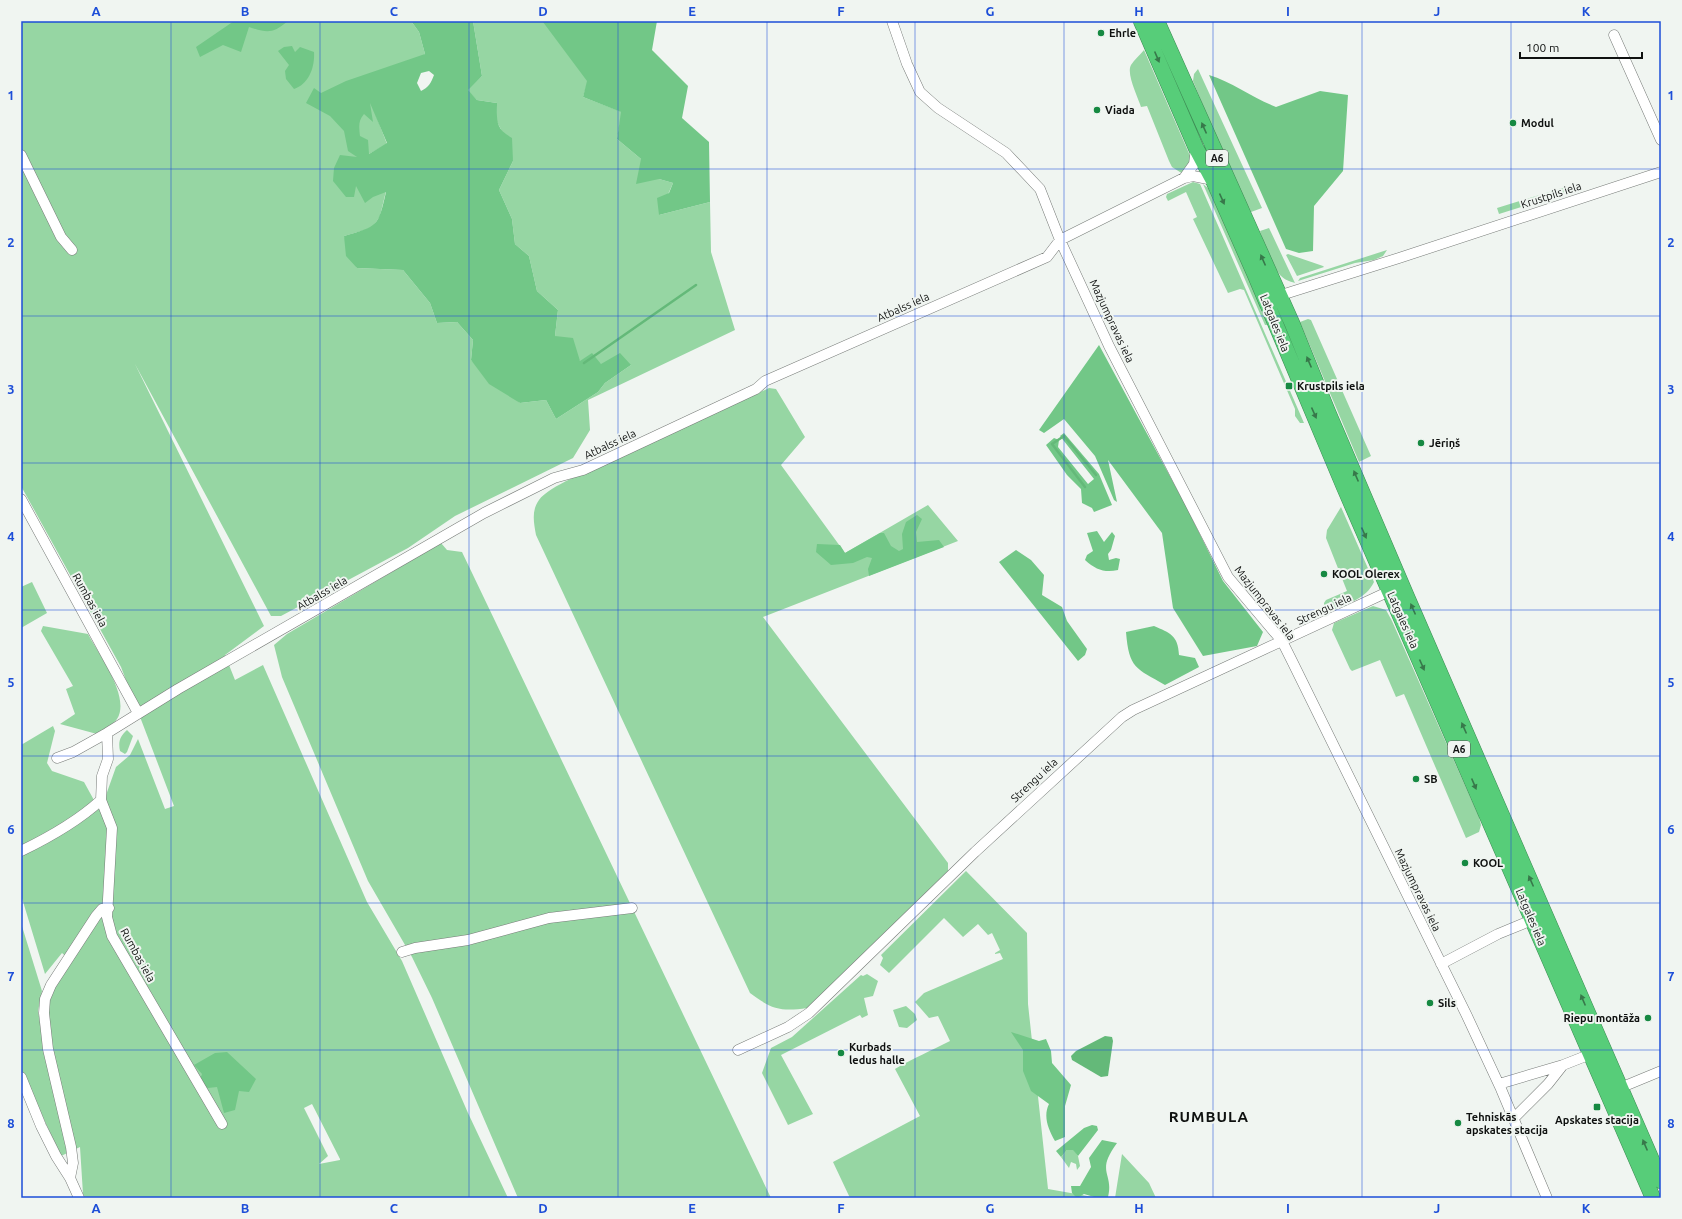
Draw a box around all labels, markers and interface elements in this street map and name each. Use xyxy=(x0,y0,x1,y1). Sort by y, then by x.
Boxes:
text: A xyxy=(91,4,101,18)
text: B xyxy=(241,4,250,18)
text: C xyxy=(390,4,399,18)
text: D xyxy=(538,4,548,18)
text: E xyxy=(688,4,696,18)
text: F xyxy=(837,4,845,18)
text: G xyxy=(986,4,995,18)
text: H xyxy=(1134,4,1144,18)
text: I xyxy=(1286,4,1290,18)
text: J xyxy=(1434,4,1440,18)
text: K xyxy=(1582,4,1591,18)
place label: Ehrle xyxy=(1109,27,1136,39)
marker: Ehrle xyxy=(1096,28,1106,38)
scale bar xyxy=(1520,34,1642,60)
text: 100 m xyxy=(1526,41,1559,54)
one-way arrow xyxy=(1154,51,1160,62)
text: 1 xyxy=(7,88,15,102)
text: 1 xyxy=(1667,88,1675,102)
place label: Viada xyxy=(1105,104,1135,116)
marker: Viada xyxy=(1092,105,1102,115)
place label: Modul xyxy=(1521,117,1554,129)
marker: Modul xyxy=(1508,118,1518,128)
one-way arrow xyxy=(1201,123,1207,134)
road number: A6 xyxy=(1206,150,1228,166)
street label: Krustpils iela xyxy=(1519,180,1583,210)
one-way arrow xyxy=(1219,194,1225,206)
text: 2 xyxy=(7,235,15,249)
text: 2 xyxy=(1667,235,1675,249)
one-way arrow xyxy=(1259,254,1266,266)
street label: Mazjumpravas iela xyxy=(1087,277,1137,365)
street label: Atbalss iela xyxy=(875,290,931,324)
street label: Latgales iela xyxy=(1258,292,1292,354)
one-way arrow xyxy=(1305,356,1311,368)
place label: Krustpils iela xyxy=(1297,380,1365,392)
marker: Krustpils iela xyxy=(1284,381,1294,391)
text: 3 xyxy=(7,382,15,396)
text: 3 xyxy=(1667,382,1675,396)
one-way arrow xyxy=(1311,408,1317,419)
street label: Atbalss iela xyxy=(582,427,638,461)
place label: Jēriņš xyxy=(1429,437,1460,449)
marker: Jēriņš xyxy=(1416,438,1426,448)
one-way arrow xyxy=(1353,471,1359,482)
one-way arrow xyxy=(1361,527,1368,539)
text: 4 xyxy=(7,529,15,543)
text: 4 xyxy=(1667,529,1675,543)
street label: Mazjumpravas iela xyxy=(1232,564,1298,642)
place label: KOOL Olerex xyxy=(1332,568,1400,580)
marker: KOOL Olerex xyxy=(1319,569,1329,579)
street label: Rumbas iela xyxy=(70,571,110,629)
street label: Atbalss iela xyxy=(295,574,349,612)
street label: Latgales iela xyxy=(1385,590,1421,650)
street label: Strengu iela xyxy=(1295,591,1353,627)
one-way arrow xyxy=(1409,602,1415,614)
one-way arrow xyxy=(1419,659,1425,670)
text: 5 xyxy=(7,675,15,689)
text: 5 xyxy=(1667,675,1675,689)
one-way arrow xyxy=(1461,721,1467,733)
road number: A6 xyxy=(1448,741,1470,757)
street label: Strengu iela xyxy=(1008,755,1060,805)
place label: SB xyxy=(1424,773,1438,785)
marker: SB xyxy=(1411,774,1421,784)
one-way arrow xyxy=(1471,779,1477,790)
text: 6 xyxy=(7,822,15,836)
text: 6 xyxy=(1667,822,1675,836)
street label: Mazjumpravas iela xyxy=(1393,847,1443,933)
place label: KOOL xyxy=(1473,857,1503,869)
marker: KOOL xyxy=(1460,858,1470,868)
one-way arrow xyxy=(1528,875,1534,887)
street label: Latgales iela xyxy=(1514,887,1548,947)
street label: Rumbas iela xyxy=(118,926,158,984)
text: 7 xyxy=(7,969,15,983)
text: 7 xyxy=(1667,969,1675,983)
one-way arrow xyxy=(1580,995,1586,1006)
place label: Sils xyxy=(1438,997,1456,1009)
marker: Sils xyxy=(1425,998,1435,1008)
place label: Riepu montāža xyxy=(1563,1012,1640,1024)
marker: Riepu montāža xyxy=(1643,1013,1653,1023)
place label: Kurbads ledus halle xyxy=(849,1041,905,1066)
marker: Kurbads ledus halle xyxy=(836,1048,846,1058)
marker: Apskates stacija xyxy=(1592,1102,1602,1112)
district label: RUMBULA xyxy=(1169,1108,1249,1125)
place label: Tehniskās apskates stacija xyxy=(1466,1111,1548,1136)
place label: Apskates stacija xyxy=(1555,1114,1639,1126)
text: 8 xyxy=(7,1116,15,1130)
text: 8 xyxy=(1667,1116,1675,1130)
marker: Tehniskās apskates stacija xyxy=(1453,1118,1463,1128)
one-way arrow xyxy=(1642,1139,1648,1151)
text: A xyxy=(91,1201,101,1215)
text: B xyxy=(241,1201,250,1215)
text: C xyxy=(390,1201,399,1215)
text: D xyxy=(538,1201,548,1215)
text: E xyxy=(688,1201,696,1215)
text: F xyxy=(837,1201,845,1215)
text: G xyxy=(986,1201,995,1215)
text: H xyxy=(1134,1201,1144,1215)
text: I xyxy=(1286,1201,1290,1215)
text: J xyxy=(1434,1201,1440,1215)
text: K xyxy=(1582,1201,1591,1215)

